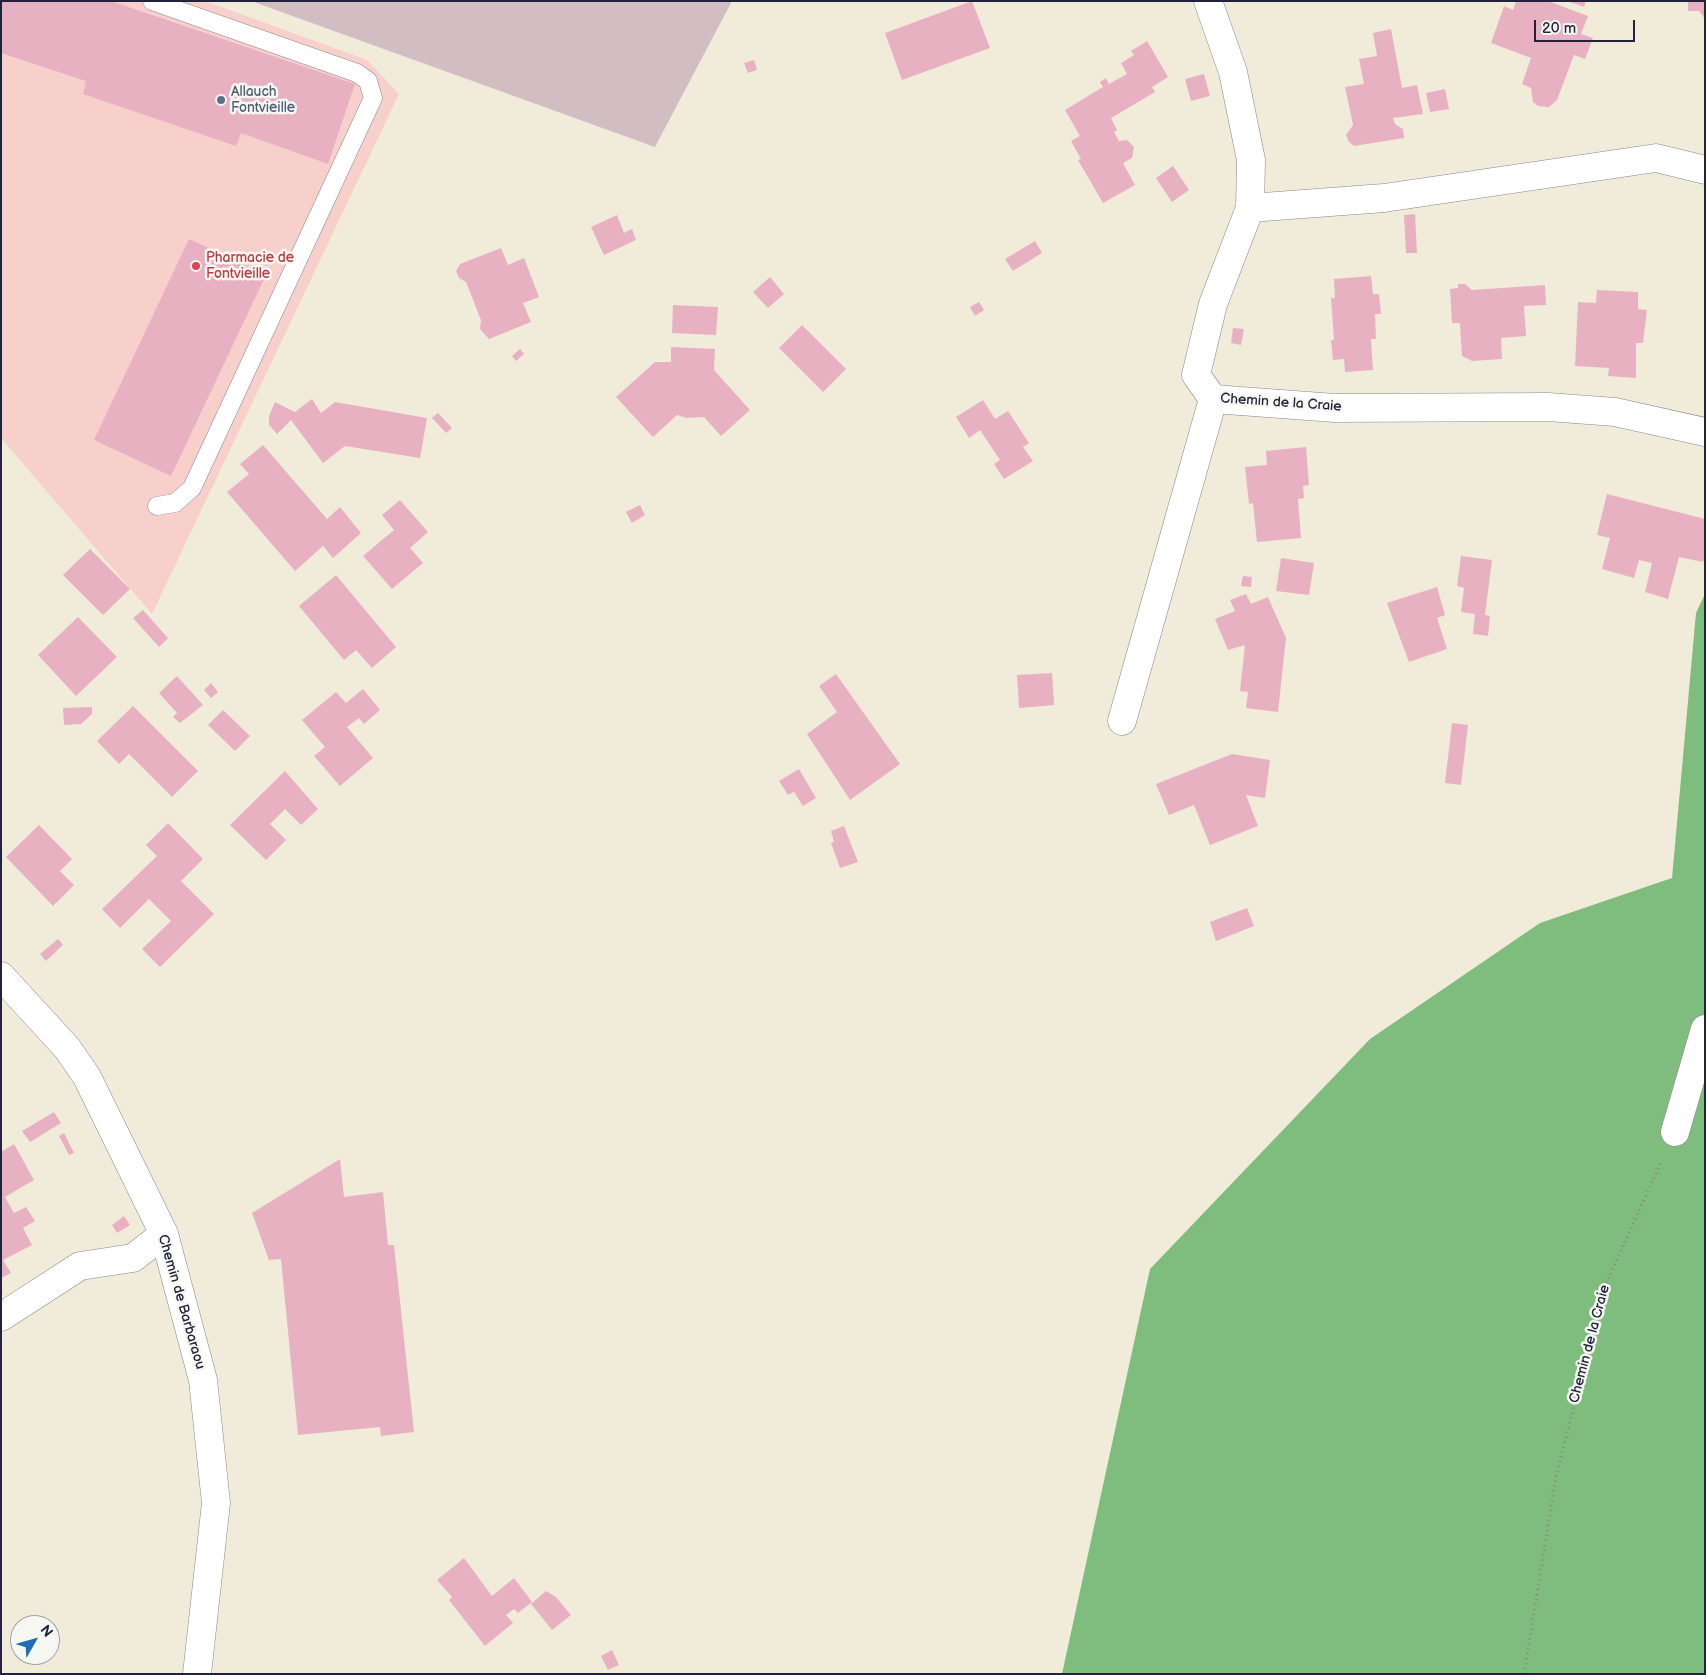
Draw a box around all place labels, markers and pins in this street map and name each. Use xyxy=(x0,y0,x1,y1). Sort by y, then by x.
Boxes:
place label: Allauch Fontvieille xyxy=(231,84,295,116)
marker: Allauch Fontvieille xyxy=(215,94,227,106)
place label: Pharmacie de Fontvieille xyxy=(206,250,294,282)
marker: Pharmacie de Fontvieille xyxy=(190,260,202,272)

